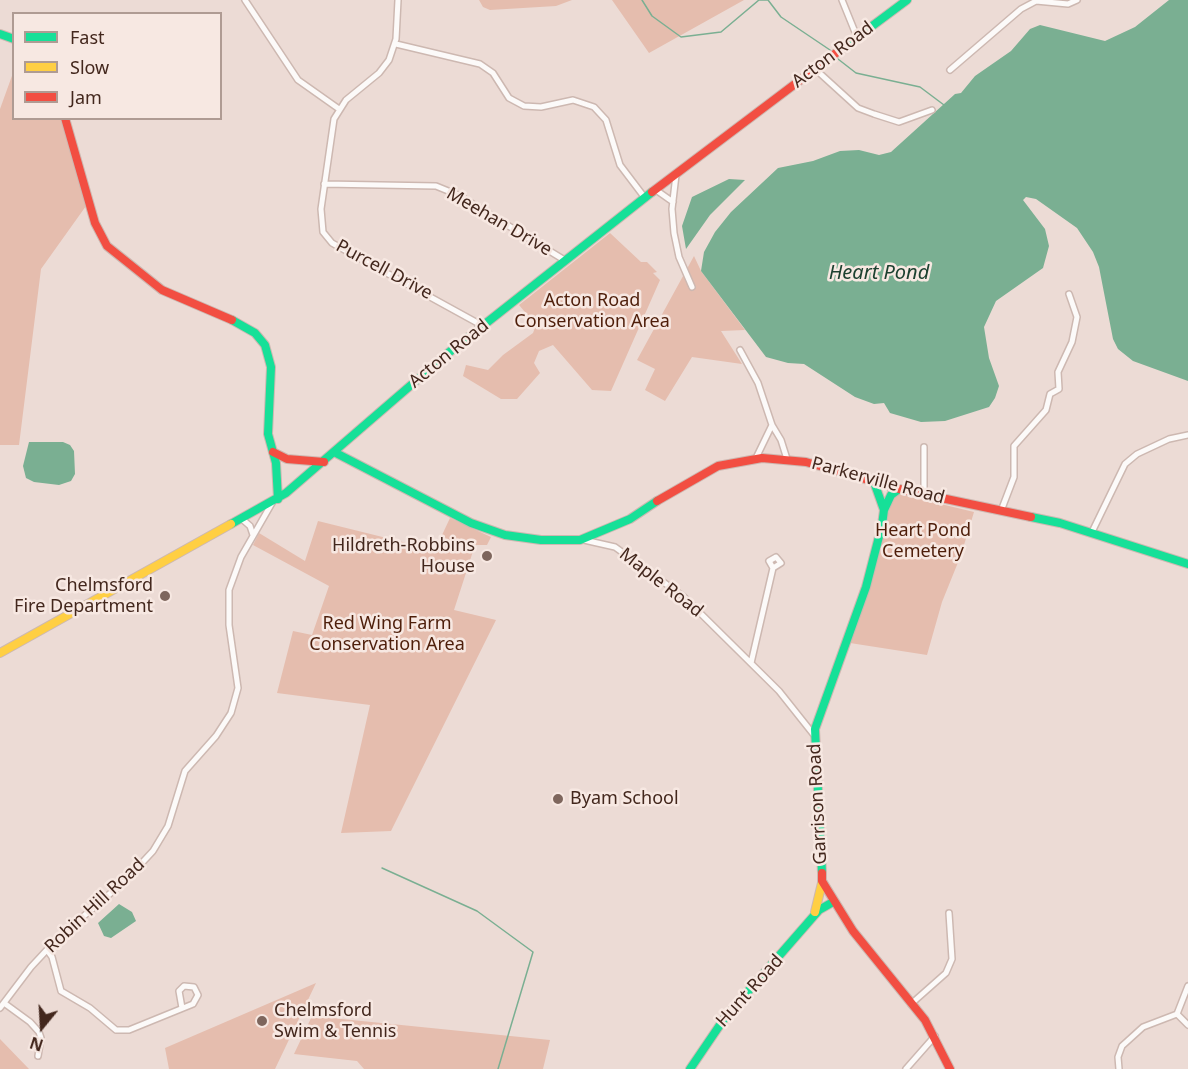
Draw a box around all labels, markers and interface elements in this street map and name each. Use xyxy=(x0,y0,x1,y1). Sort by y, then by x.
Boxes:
legend xyxy=(12,12,222,120)
street label: Acton Road xyxy=(788,17,878,93)
text: Fast xyxy=(70,25,105,49)
text: Slow xyxy=(70,55,109,79)
text: Jam xyxy=(70,85,102,109)
street label: Meehan Drive xyxy=(442,183,556,261)
street label: Purcell Drive xyxy=(332,235,436,305)
water label: Heart Pond xyxy=(829,261,929,285)
park label: Acton Road Conservation Area xyxy=(514,290,670,332)
street label: Acton Road xyxy=(405,315,493,393)
street label: Parkerville Road xyxy=(809,453,947,509)
park label: Heart Pond Cemetery xyxy=(875,520,971,562)
place label: Hildreth-Robbins House xyxy=(332,535,475,578)
street label: Maple Road xyxy=(615,544,707,622)
marker: Hildreth-Robbins House xyxy=(480,549,494,563)
place label: Chelmsford Fire Department xyxy=(14,575,153,618)
marker: Chelmsford Fire Department xyxy=(158,589,172,603)
park label: Red Wing Farm Conservation Area xyxy=(309,613,465,656)
street label: Garrison Road xyxy=(804,743,832,865)
place label: Byam School xyxy=(570,788,679,810)
marker: Byam School xyxy=(551,792,565,806)
street label: Robin Hill Road xyxy=(41,854,149,958)
street label: Hunt Road xyxy=(712,950,788,1032)
north arrow xyxy=(12,997,72,1057)
place label: Chelmsford Swim & Tennis xyxy=(274,1000,396,1042)
marker: Chelmsford Swim & Tennis xyxy=(255,1014,269,1028)
text: N xyxy=(27,1032,46,1057)

